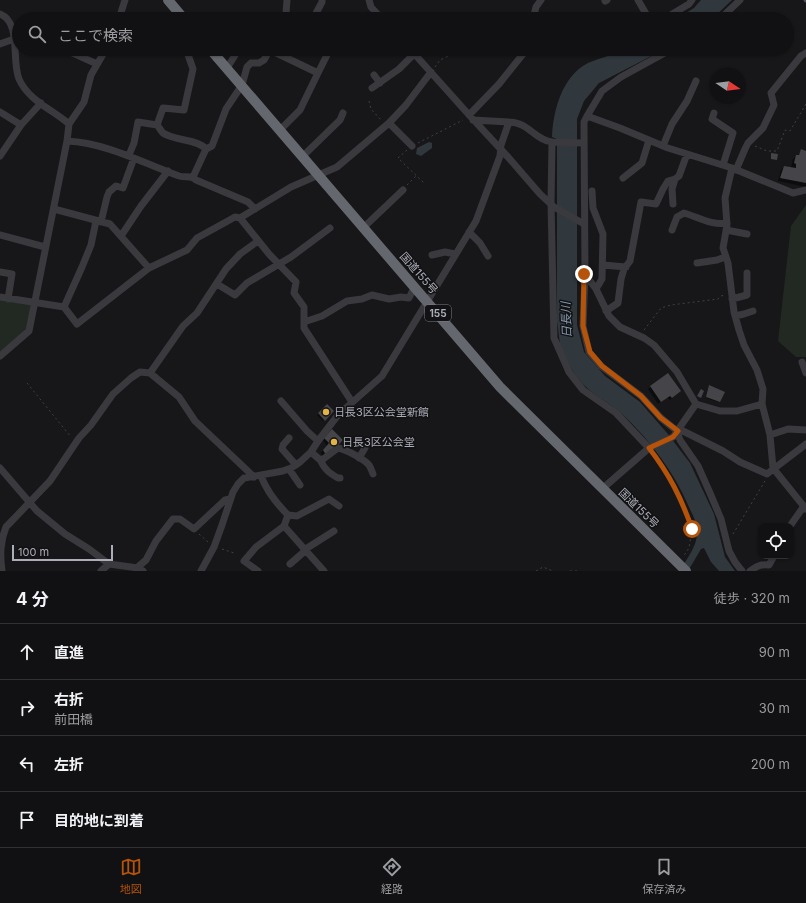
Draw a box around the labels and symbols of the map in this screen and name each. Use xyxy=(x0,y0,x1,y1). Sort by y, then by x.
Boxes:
north arrow xyxy=(710,68,746,104)
street label: 国道155号 xyxy=(397,249,441,297)
route end xyxy=(575,265,593,283)
water label: 日長川 xyxy=(558,300,574,338)
road number: 155 xyxy=(425,305,451,321)
place label: 日長3区公会堂新館 xyxy=(334,405,429,419)
marker: 日長3区公会堂新館 xyxy=(321,407,331,417)
place label: 日長3区公会堂 xyxy=(342,435,415,449)
marker: 日長3区公会堂 xyxy=(329,437,339,447)
street label: 国道155号 xyxy=(616,485,662,531)
route start xyxy=(683,520,701,538)
scale bar xyxy=(12,543,113,562)

